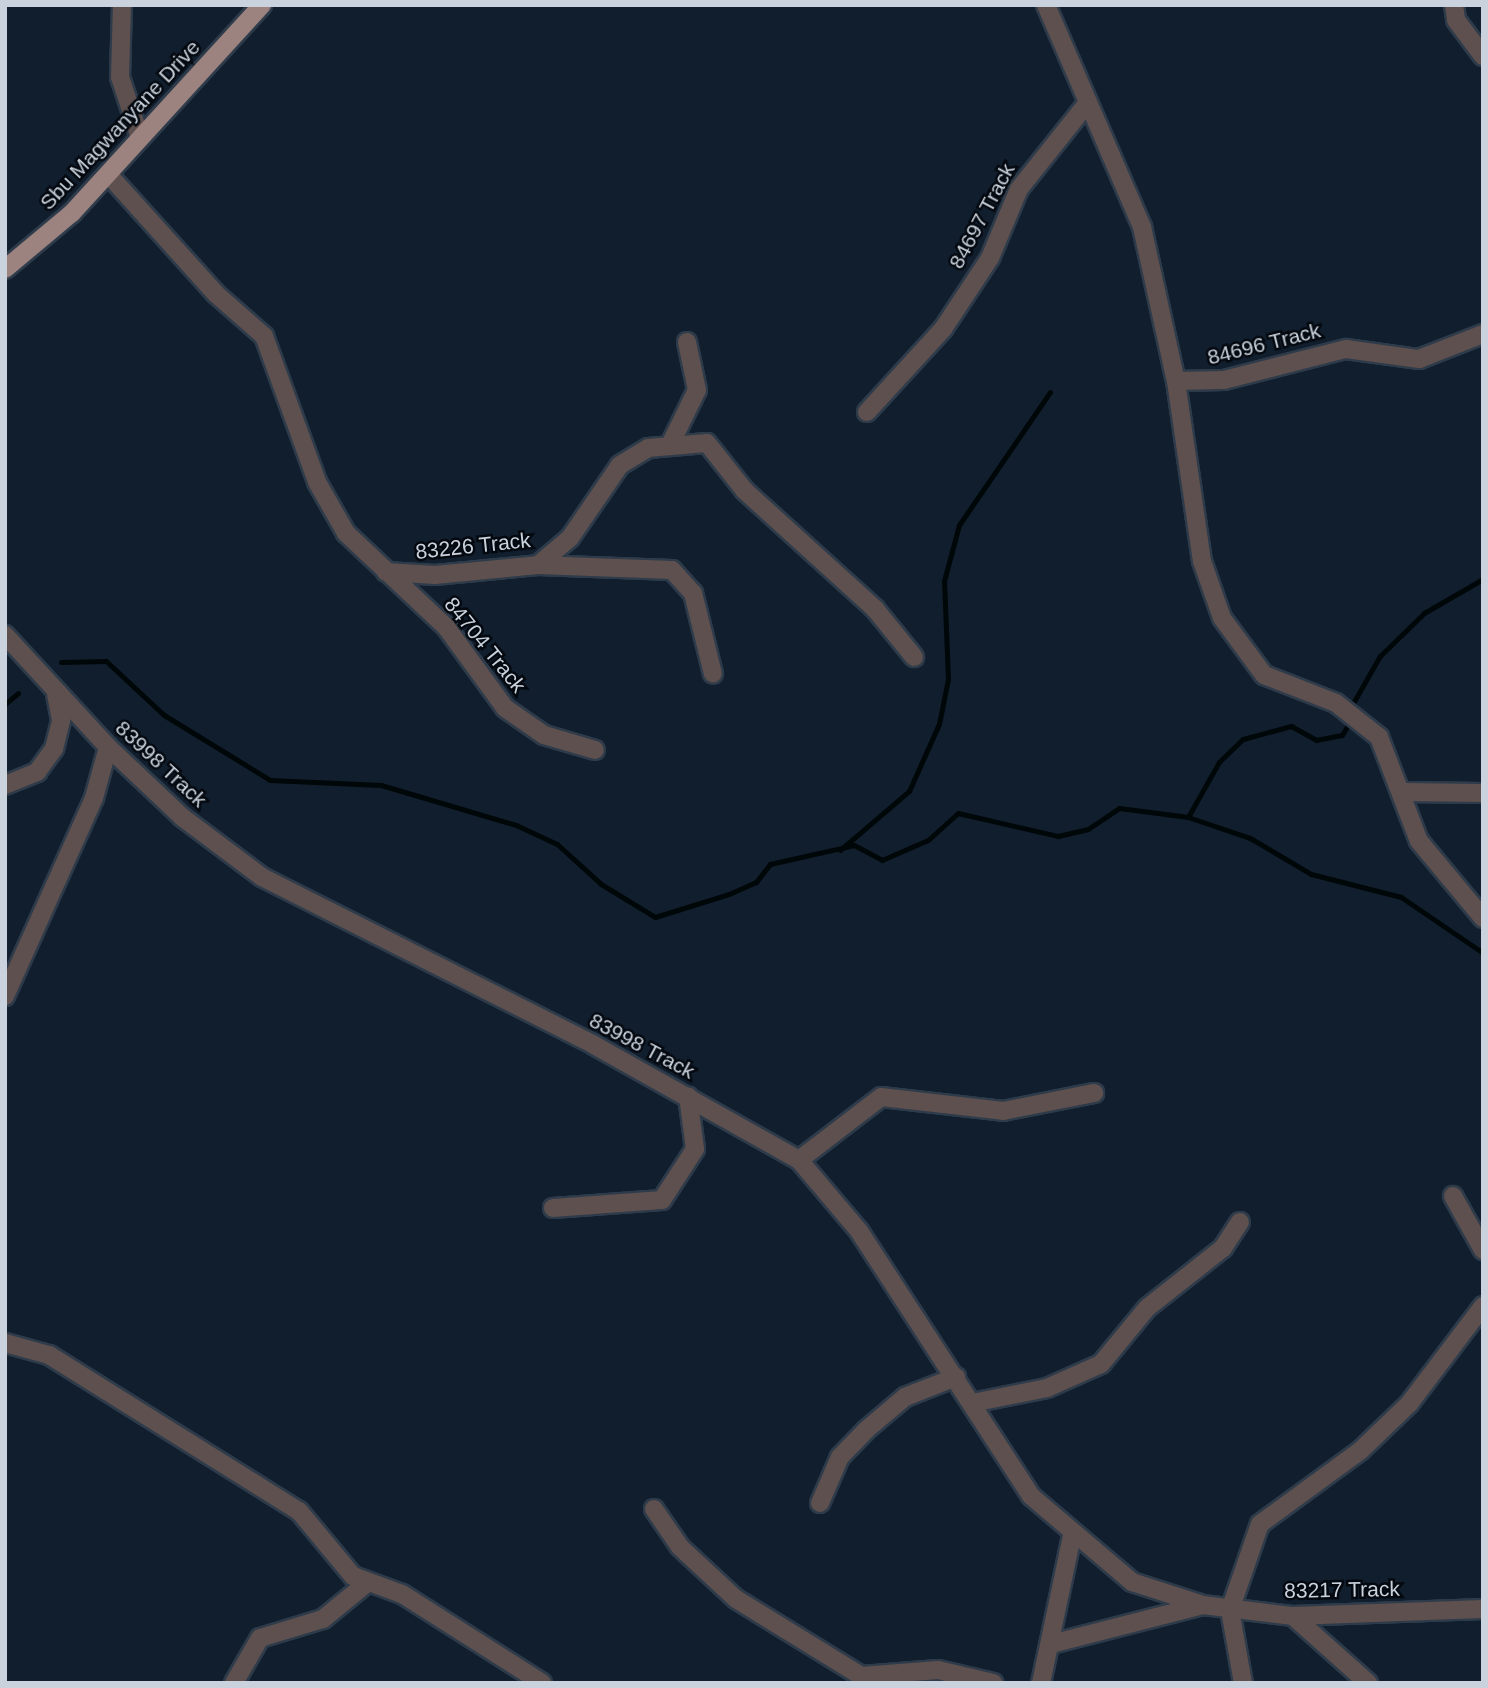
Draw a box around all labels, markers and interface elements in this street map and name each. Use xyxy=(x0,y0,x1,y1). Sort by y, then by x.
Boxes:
street label: Sbu Magwanyane Drive xyxy=(35,35,205,215)
street label: 84697 Track xyxy=(944,159,1020,273)
street label: 84696 Track xyxy=(1205,318,1323,370)
street label: 83226 Track xyxy=(414,527,532,565)
street label: 84704 Track xyxy=(439,592,531,698)
street label: 83998 Track xyxy=(110,715,212,813)
street label: 83998 Track xyxy=(585,1008,699,1084)
street label: 83217 Track xyxy=(1284,1576,1400,1604)

